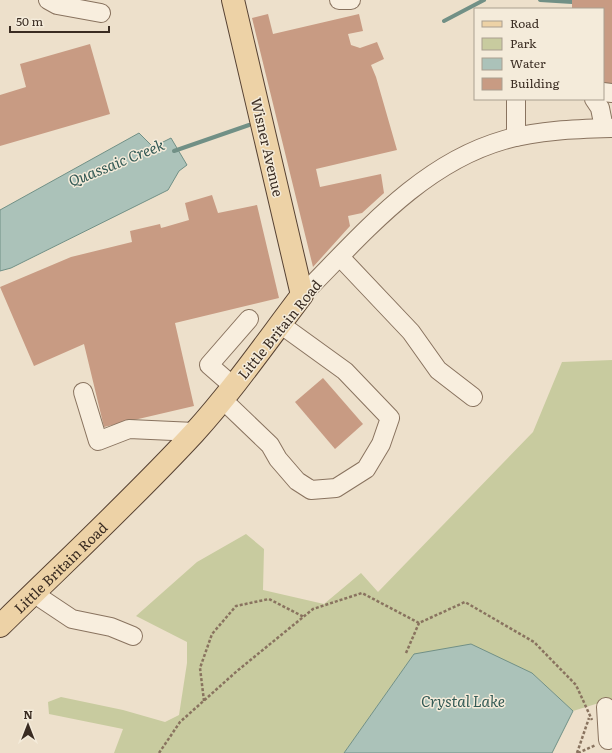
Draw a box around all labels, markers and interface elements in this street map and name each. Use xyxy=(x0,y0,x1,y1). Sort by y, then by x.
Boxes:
scale bar xyxy=(10,8,109,34)
legend xyxy=(474,8,604,100)
text: 50 m xyxy=(16,12,43,30)
text: Road xyxy=(510,14,540,32)
text: Park xyxy=(510,34,537,52)
text: Water xyxy=(510,54,546,72)
text: Building xyxy=(510,74,560,92)
street label: Wisner Avenue xyxy=(247,96,289,198)
water label: Quassaic Creek xyxy=(65,132,168,192)
street label: Little Britain Road xyxy=(233,275,326,383)
street label: Little Britain Road xyxy=(9,517,112,617)
water label: Crystal Lake xyxy=(421,689,505,712)
north arrow xyxy=(8,705,48,745)
text: N xyxy=(23,706,33,722)

